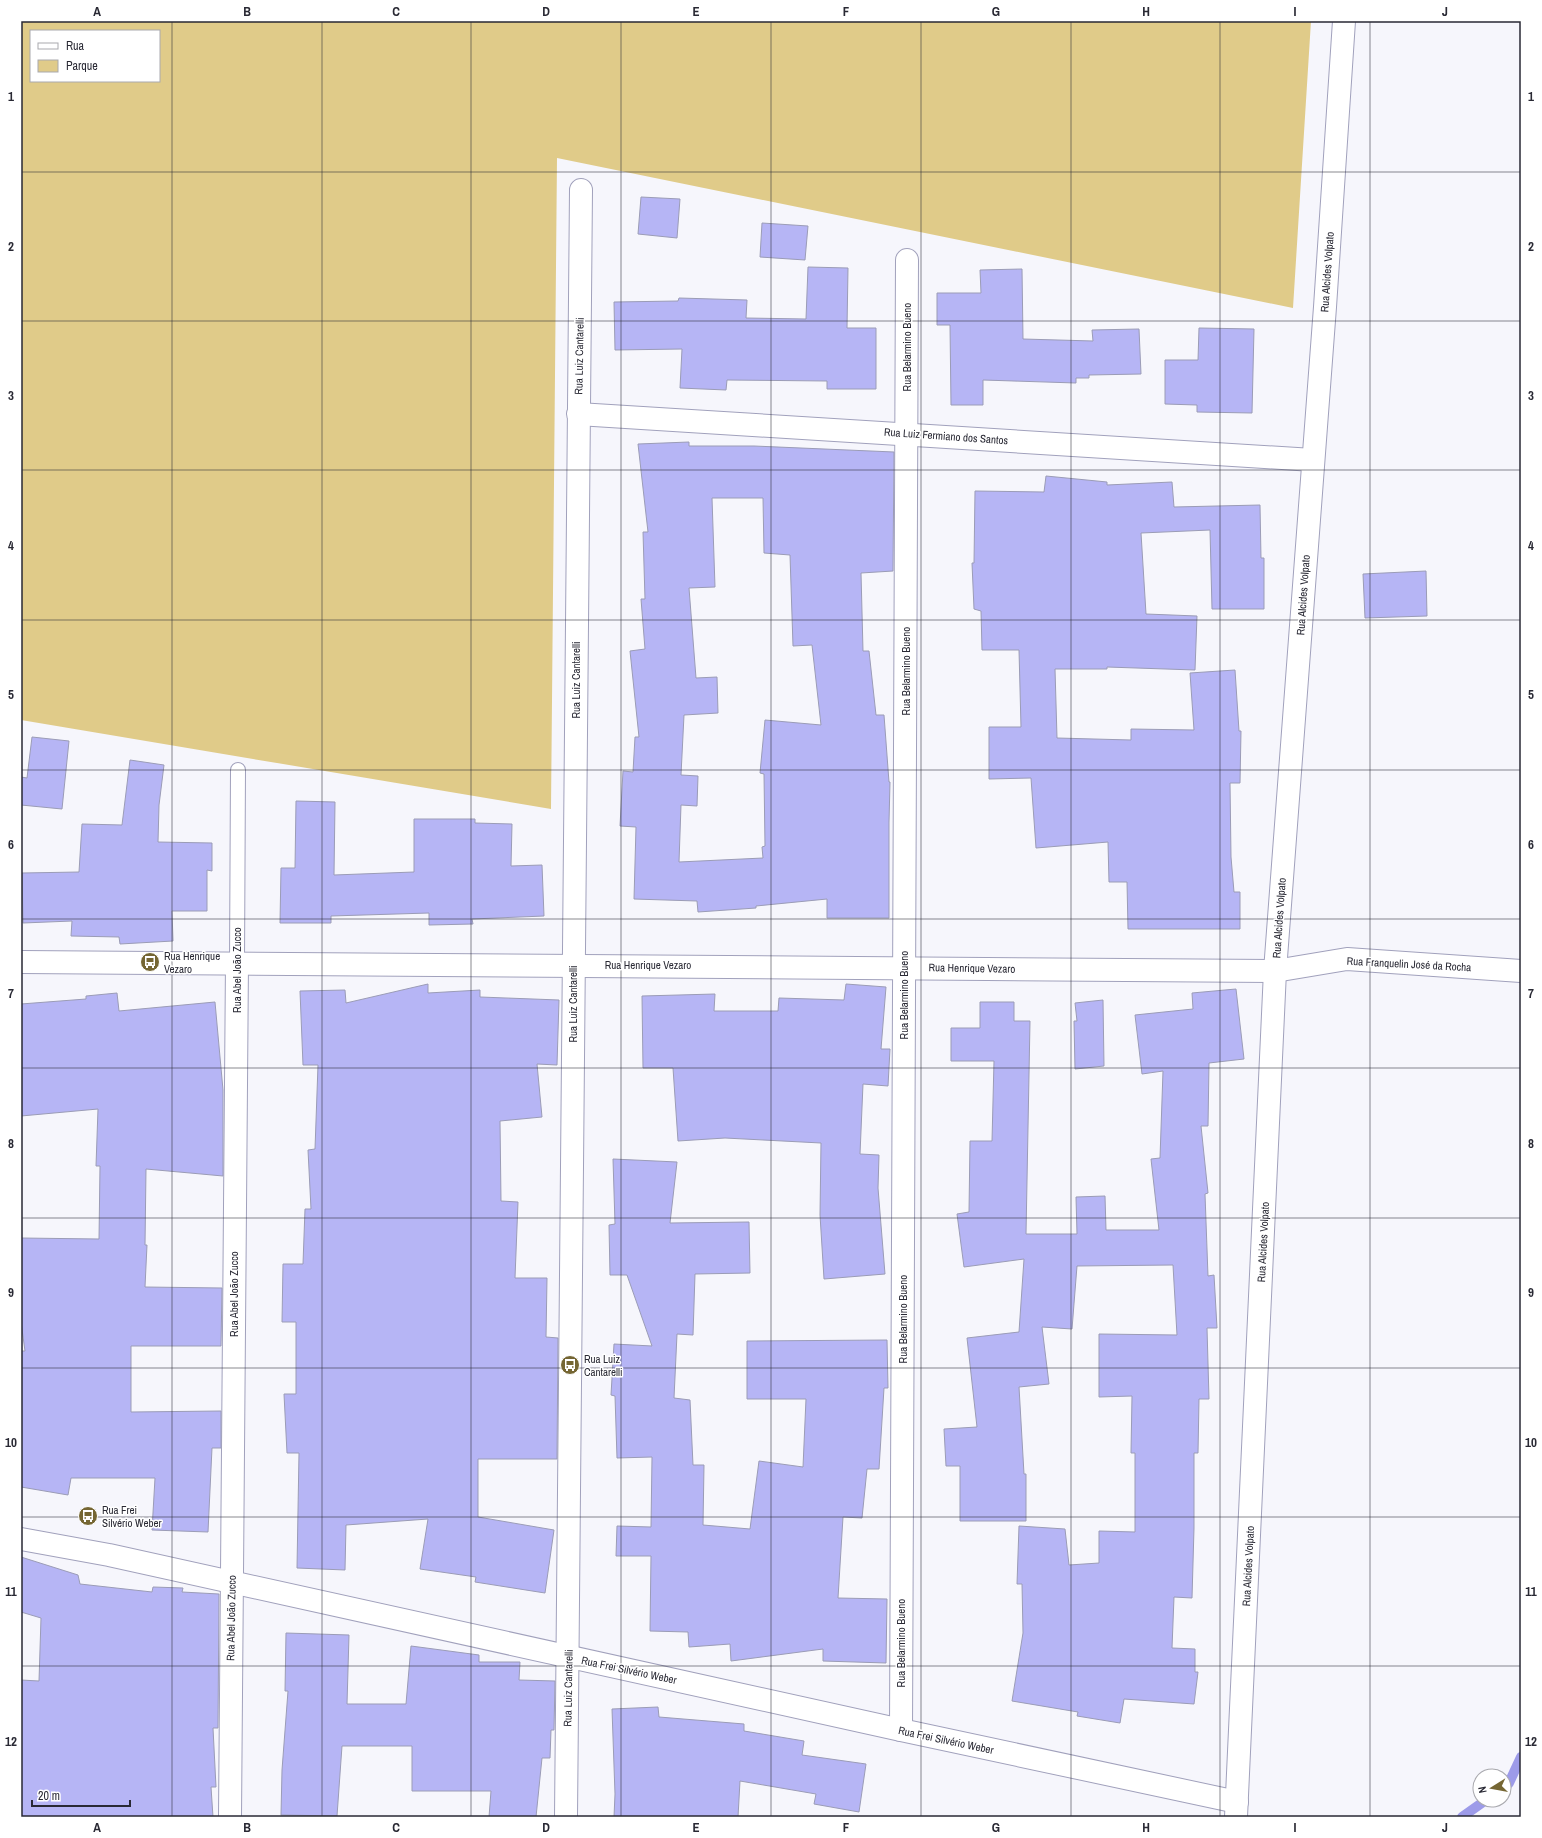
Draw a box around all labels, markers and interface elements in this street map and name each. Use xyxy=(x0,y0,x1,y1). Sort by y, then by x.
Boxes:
text: A xyxy=(93,3,101,20)
text: B xyxy=(243,3,251,20)
text: C xyxy=(392,3,400,20)
text: D xyxy=(542,3,550,20)
text: E xyxy=(692,3,700,20)
text: F xyxy=(843,3,850,20)
text: G xyxy=(992,3,1000,20)
text: H xyxy=(1142,3,1150,20)
text: I xyxy=(1294,3,1297,20)
text: J xyxy=(1442,3,1448,20)
legend xyxy=(30,30,160,82)
text: Rua xyxy=(66,38,85,54)
text: Parque xyxy=(66,58,98,74)
text: 1 xyxy=(8,88,14,105)
text: 1 xyxy=(1528,88,1534,105)
street label: Rua Alcides Volpato xyxy=(1317,231,1337,313)
text: 2 xyxy=(8,238,14,255)
text: 2 xyxy=(1528,238,1534,255)
street label: Rua Belarmino Bueno xyxy=(900,303,914,391)
street label: Rua Luiz Cantarelli xyxy=(571,317,587,395)
text: 3 xyxy=(8,387,14,404)
text: 3 xyxy=(1528,387,1534,404)
street label: Rua Luiz Fermiano dos Santos xyxy=(883,425,1009,447)
text: 4 xyxy=(8,537,14,554)
text: 4 xyxy=(1528,537,1534,554)
street label: Rua Alcides Volpato xyxy=(1293,554,1313,636)
street label: Rua Belarmino Bueno xyxy=(899,627,913,715)
street label: Rua Luiz Cantarelli xyxy=(569,641,583,719)
text: 5 xyxy=(8,686,14,703)
text: 5 xyxy=(1528,686,1534,703)
text: 6 xyxy=(8,836,14,853)
text: 6 xyxy=(1528,836,1534,853)
street label: Rua Alcides Volpato xyxy=(1269,877,1289,959)
street label: Rua Abel João Zucco xyxy=(230,927,244,1013)
place label: Rua Henrique Vezaro xyxy=(164,949,220,976)
bus stop icon: Rua Henrique Vezaro xyxy=(139,951,161,973)
street label: Rua Belarmino Bueno xyxy=(897,951,911,1039)
street label: Rua Franquelin José da Rocha xyxy=(1346,954,1472,974)
street label: Rua Henrique Vezaro xyxy=(605,958,691,972)
street label: Rua Henrique Vezaro xyxy=(929,960,1015,976)
street label: Rua Luiz Cantarelli xyxy=(566,965,580,1043)
text: 7 xyxy=(8,985,14,1002)
text: 7 xyxy=(1528,985,1534,1002)
text: 8 xyxy=(8,1135,14,1152)
text: 8 xyxy=(1528,1135,1534,1152)
street label: Rua Alcides Volpato xyxy=(1254,1201,1272,1283)
street label: Rua Abel João Zucco xyxy=(227,1251,241,1337)
street label: Rua Belarmino Bueno xyxy=(896,1275,910,1363)
text: 9 xyxy=(8,1284,14,1301)
text: 9 xyxy=(1528,1284,1534,1301)
place label: Rua Luiz Cantarelli xyxy=(584,1352,623,1379)
bus stop icon: Rua Luiz Cantarelli xyxy=(559,1354,581,1376)
text: 10 xyxy=(5,1434,17,1451)
text: 10 xyxy=(1525,1434,1537,1451)
place label: Rua Frei Silvério Weber xyxy=(102,1503,162,1530)
bus stop icon: Rua Frei Silvério Weber xyxy=(77,1505,99,1527)
street label: Rua Alcides Volpato xyxy=(1239,1525,1257,1607)
street label: Rua Abel João Zucco xyxy=(223,1575,239,1661)
text: 11 xyxy=(5,1583,17,1600)
text: 11 xyxy=(1525,1583,1537,1600)
street label: Rua Belarmino Bueno xyxy=(894,1599,908,1687)
street label: Rua Luiz Cantarelli xyxy=(560,1649,576,1727)
street label: Rua Frei Silvério Weber xyxy=(580,1653,678,1687)
street label: Rua Frei Silvério Weber xyxy=(897,1723,995,1757)
text: 12 xyxy=(5,1733,17,1750)
text: 12 xyxy=(1525,1733,1537,1750)
north arrow xyxy=(1472,1768,1512,1808)
scale bar xyxy=(32,1782,130,1808)
text: N xyxy=(1475,1785,1490,1794)
text: 20 m xyxy=(38,1788,60,1804)
text: A xyxy=(93,1819,101,1836)
text: B xyxy=(243,1819,251,1836)
text: C xyxy=(392,1819,400,1836)
text: D xyxy=(542,1819,550,1836)
text: E xyxy=(692,1819,700,1836)
text: F xyxy=(843,1819,850,1836)
text: G xyxy=(992,1819,1000,1836)
text: H xyxy=(1142,1819,1150,1836)
text: I xyxy=(1294,1819,1297,1836)
text: J xyxy=(1442,1819,1448,1836)

